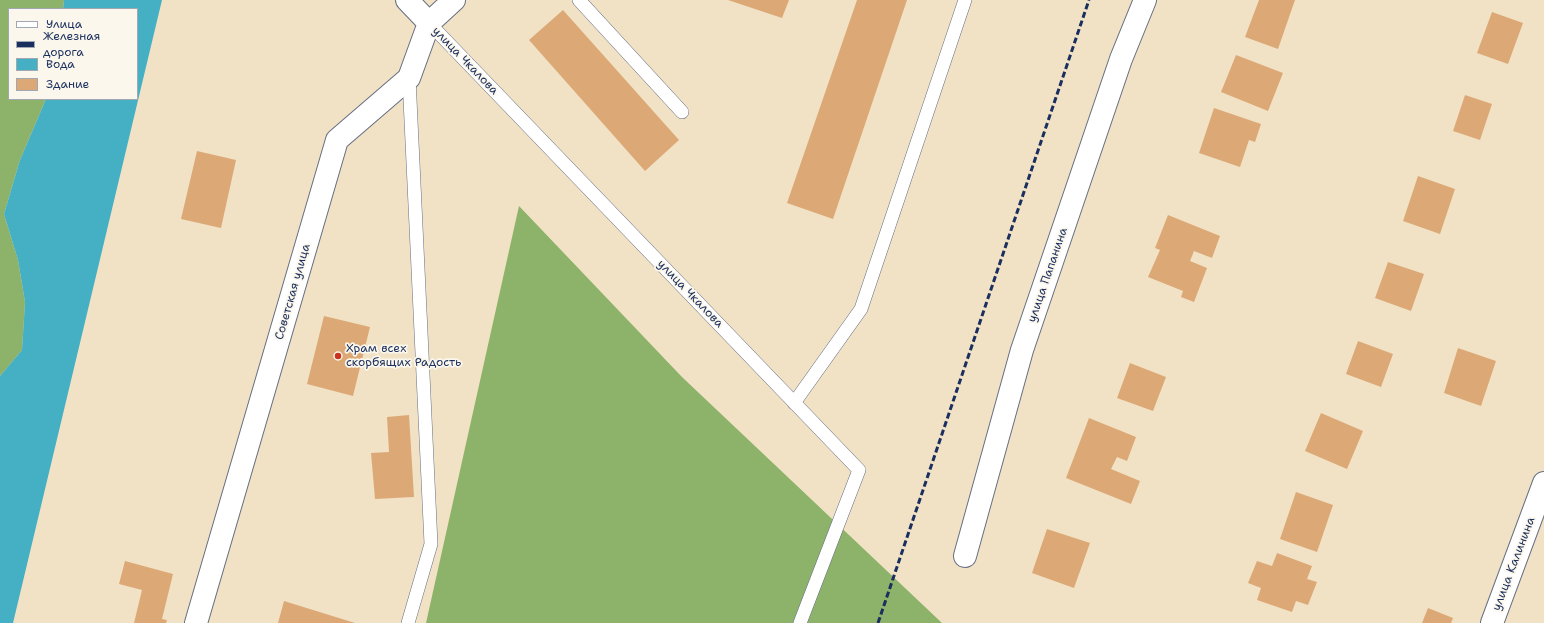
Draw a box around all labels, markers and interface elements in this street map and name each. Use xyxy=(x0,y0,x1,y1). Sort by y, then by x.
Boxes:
legend xyxy=(8,8,138,100)
text: Улица xyxy=(46,16,82,32)
street label: улица Чкалова xyxy=(429,24,501,98)
text: Железная дорога xyxy=(43,28,100,60)
text: Вода xyxy=(46,56,75,72)
text: Здание xyxy=(46,76,89,92)
street label: улица Папанина xyxy=(1025,226,1071,324)
street label: Советская улица xyxy=(272,242,314,342)
street label: улица Чкалова xyxy=(654,257,726,331)
place label: Храм всех скорбящих Радость xyxy=(346,342,461,370)
marker: Храм всех скорбящих Радость xyxy=(333,351,343,361)
street label: улица Калинина xyxy=(1490,515,1538,613)

